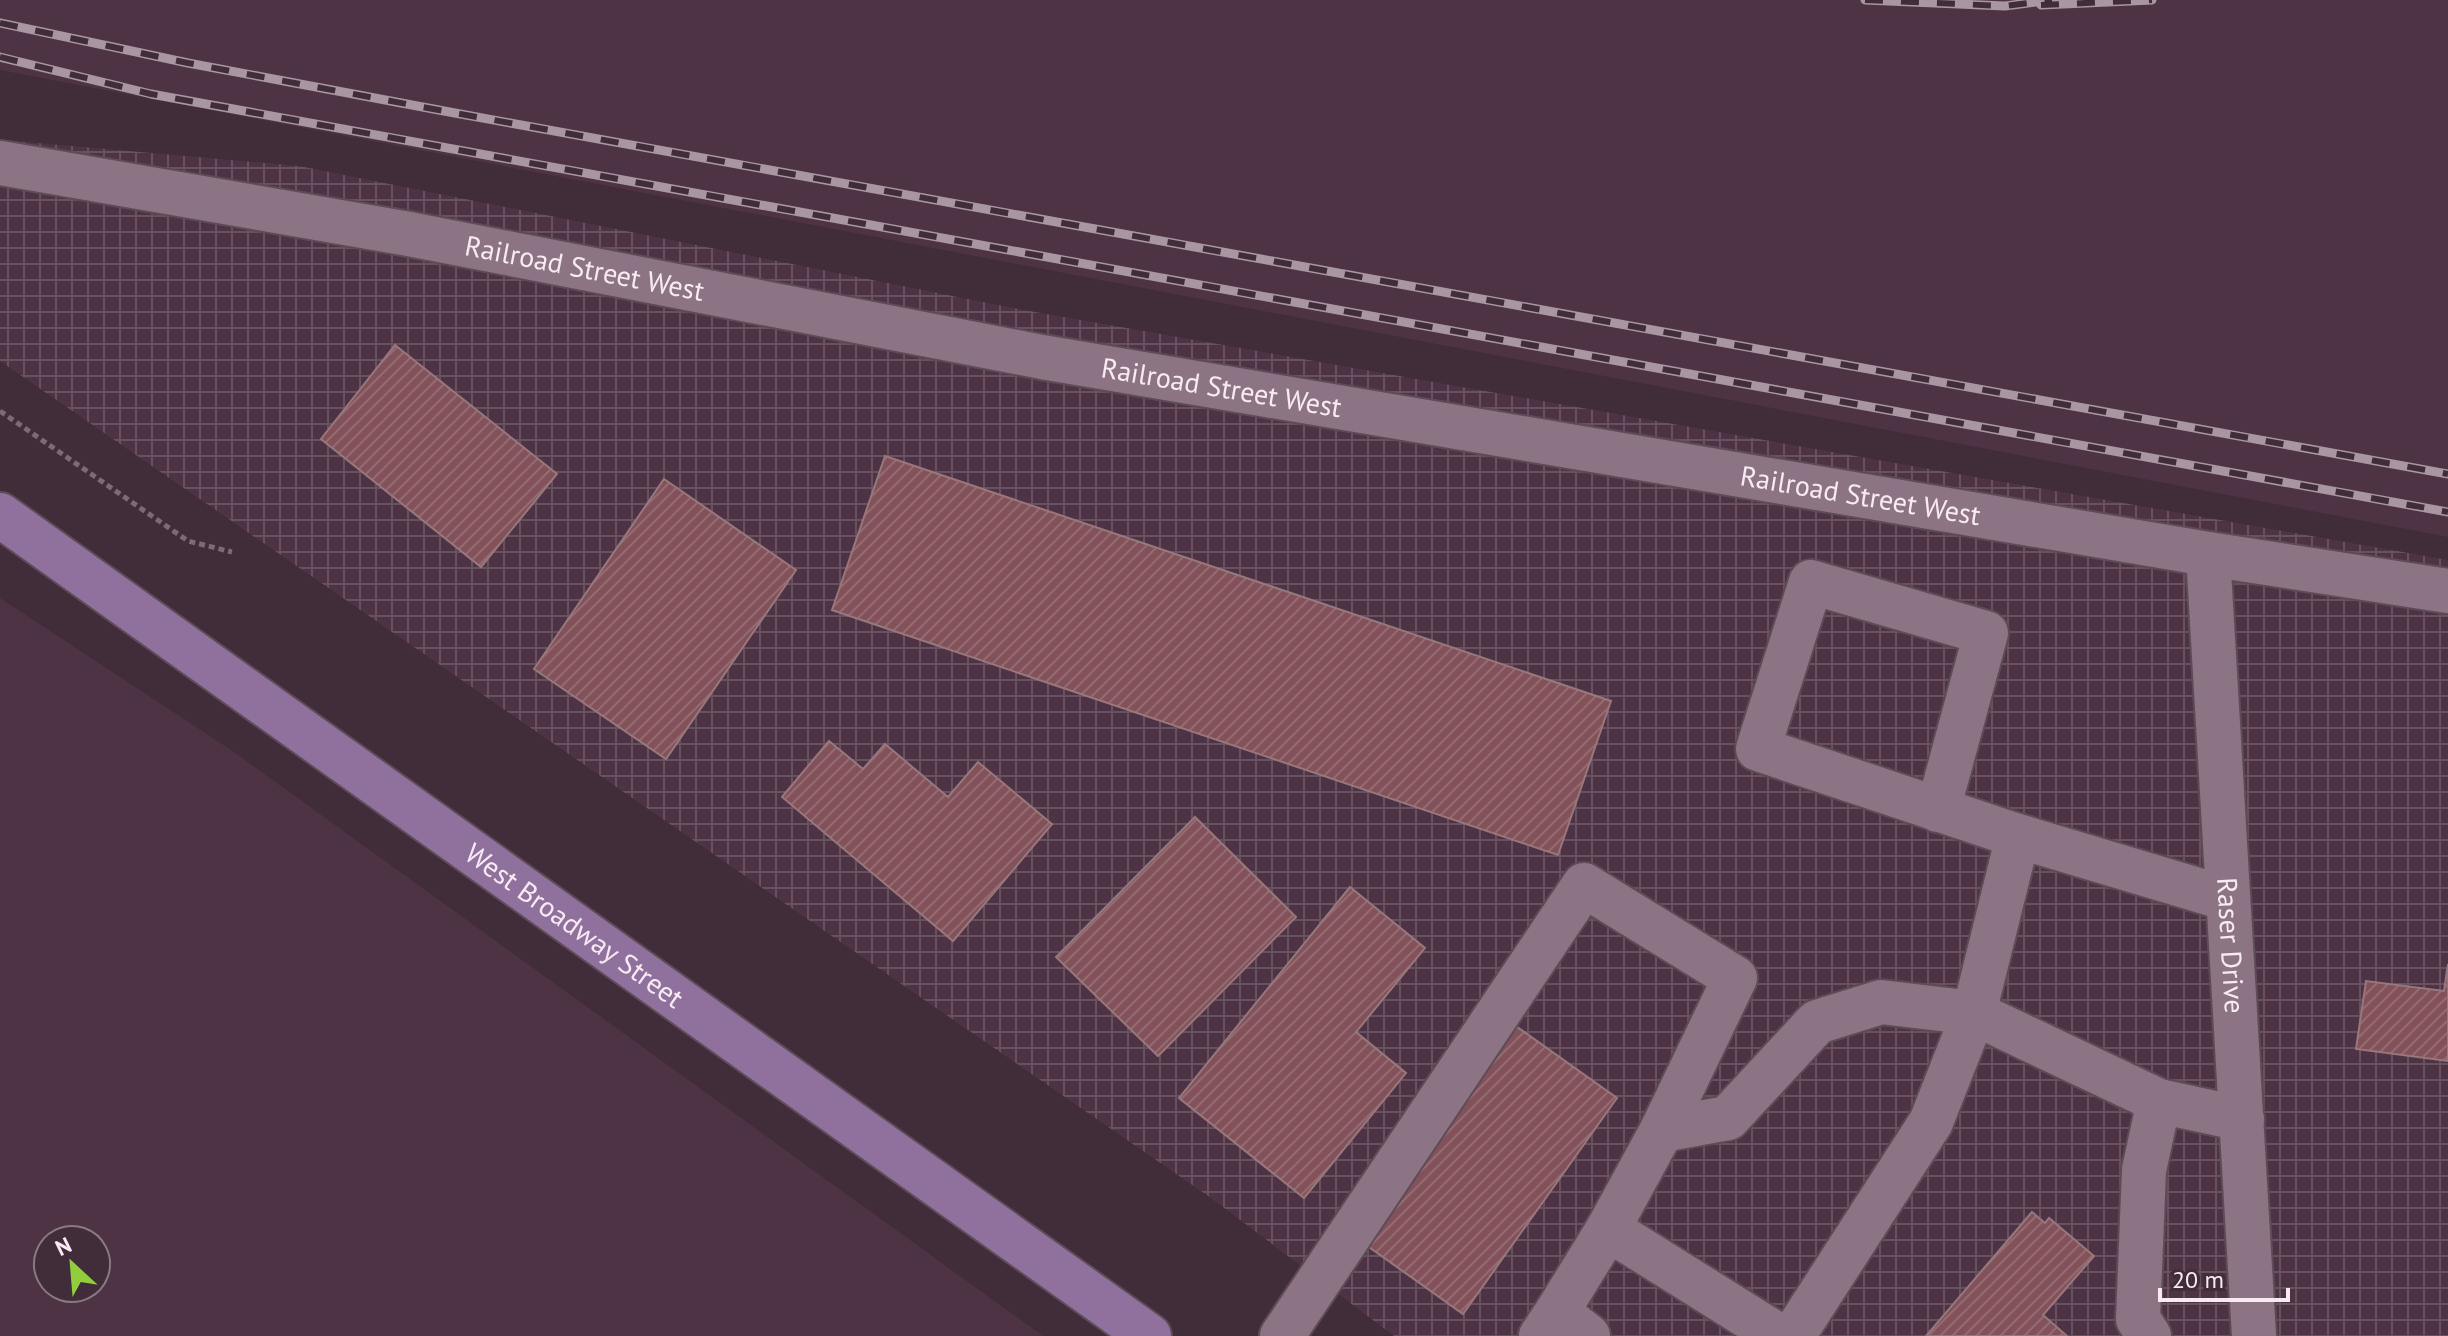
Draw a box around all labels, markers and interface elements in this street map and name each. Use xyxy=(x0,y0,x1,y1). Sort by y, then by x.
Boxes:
street label: Railroad Street West xyxy=(462,226,708,309)
street label: Railroad Street West xyxy=(1099,348,1345,425)
street label: Railroad Street West xyxy=(1738,456,1984,533)
street label: West Broadway Street xyxy=(458,834,692,1016)
street label: Raser Drive xyxy=(2209,876,2254,1014)
north arrow xyxy=(32,1224,112,1304)
text: N xyxy=(51,1230,76,1262)
scale bar xyxy=(2160,1252,2288,1302)
text: 20 m xyxy=(2172,1264,2224,1295)

